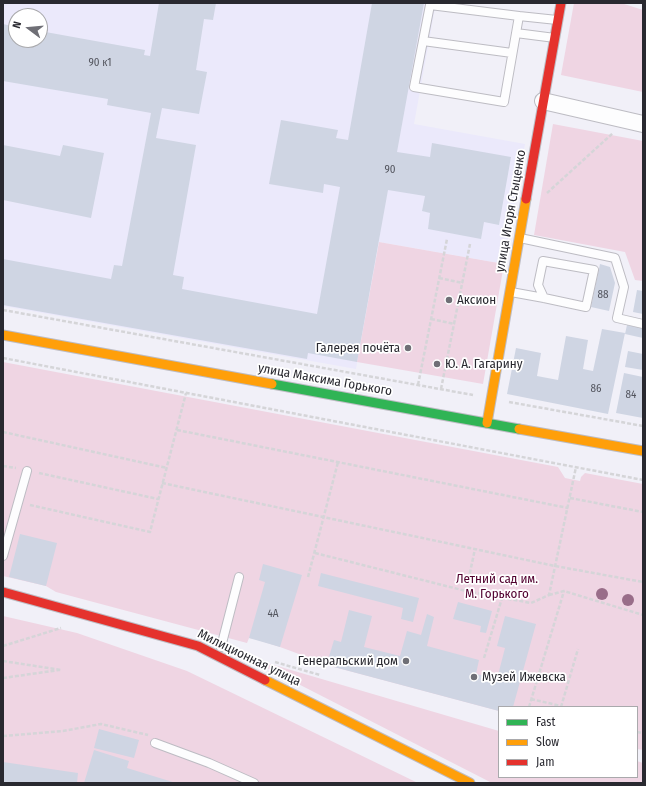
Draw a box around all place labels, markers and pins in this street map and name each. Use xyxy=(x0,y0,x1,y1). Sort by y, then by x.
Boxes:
place label: Аксион xyxy=(457,292,496,308)
marker: Аксион xyxy=(444,295,454,305)
place label: Галерея почёта xyxy=(316,340,400,356)
marker: Галерея почёта xyxy=(403,343,413,353)
place label: Ю. А. Гагарину xyxy=(445,356,522,372)
marker: Ю. А. Гагарину xyxy=(432,359,442,369)
place label: Генеральский дом xyxy=(298,653,398,669)
marker: Генеральский дом xyxy=(401,656,411,666)
place label: Музей Ижевска xyxy=(482,669,566,685)
marker: Музей Ижевска xyxy=(469,672,479,682)

